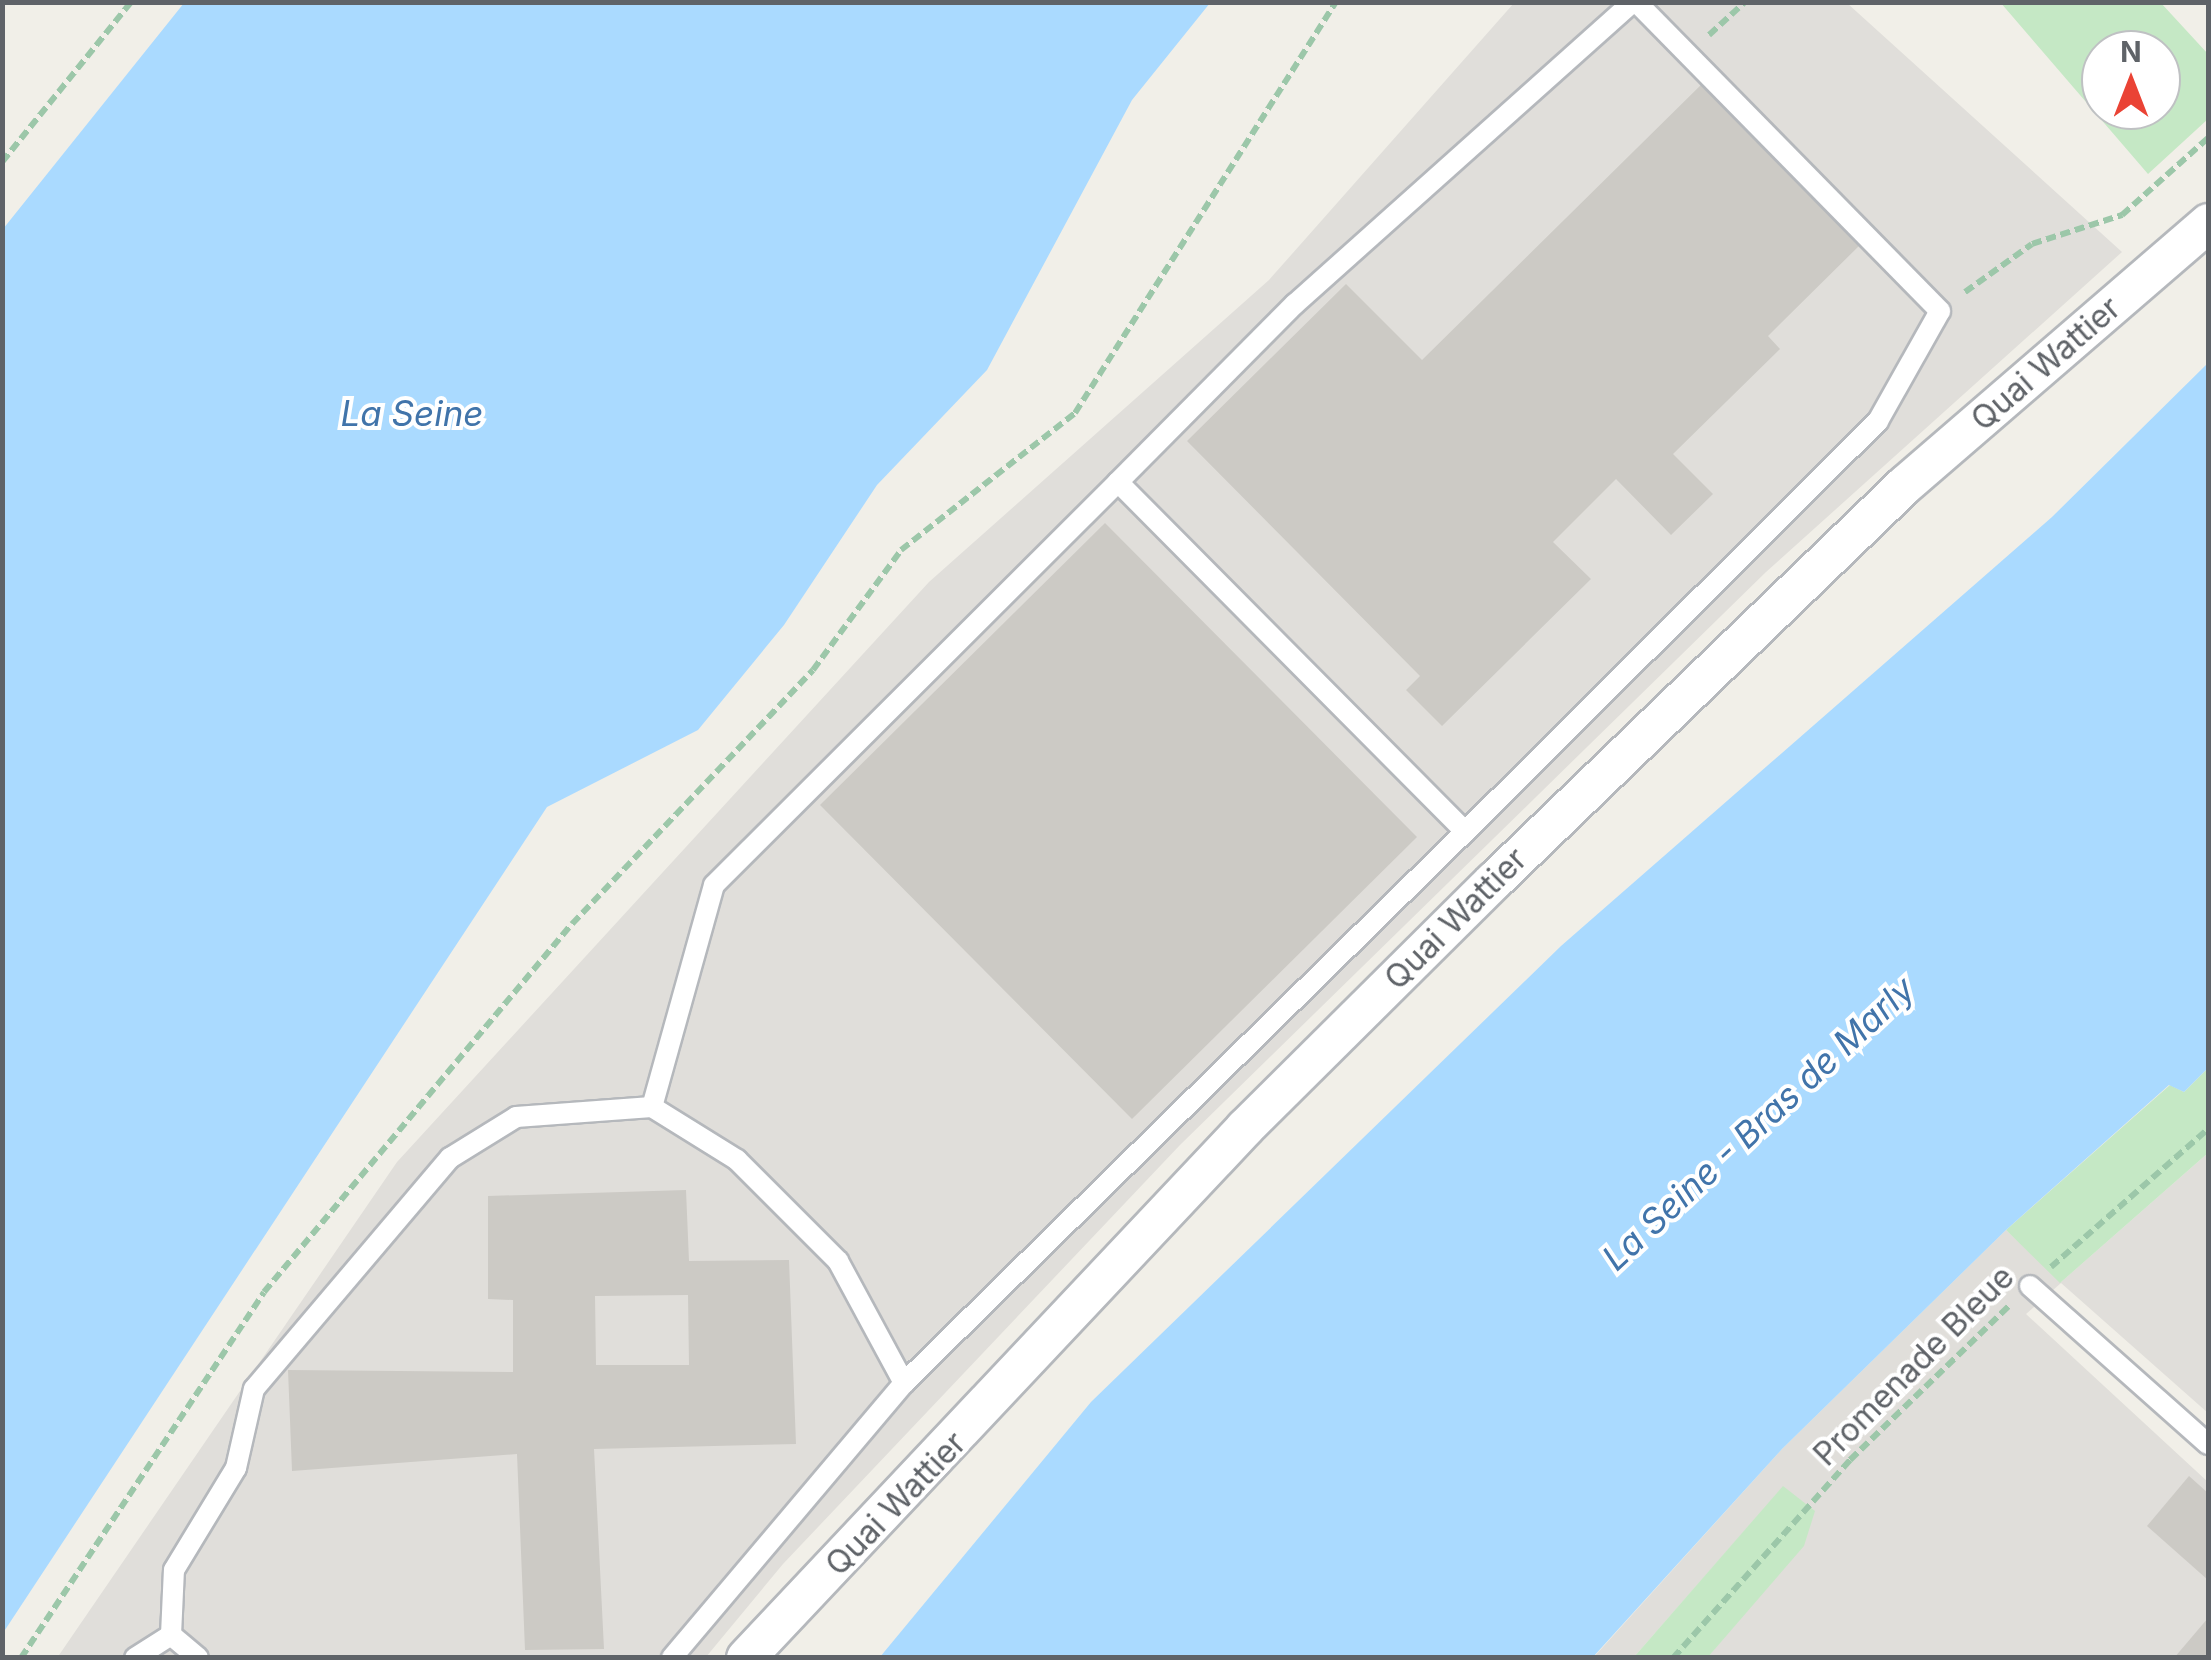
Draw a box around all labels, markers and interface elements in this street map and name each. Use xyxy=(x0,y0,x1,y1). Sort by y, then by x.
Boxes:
north arrow xyxy=(2081,30,2181,130)
text: N xyxy=(2120,35,2142,69)
street label: Quai Wattier xyxy=(1964,289,2128,439)
water label: La Seine xyxy=(340,392,484,434)
street label: Quai Wattier xyxy=(1377,840,1535,998)
water label: La Seine - Bras de Marly xyxy=(1593,968,1923,1278)
street label: Promenade Bleue xyxy=(1806,1258,2022,1474)
street label: Quai Wattier xyxy=(818,1424,974,1584)

